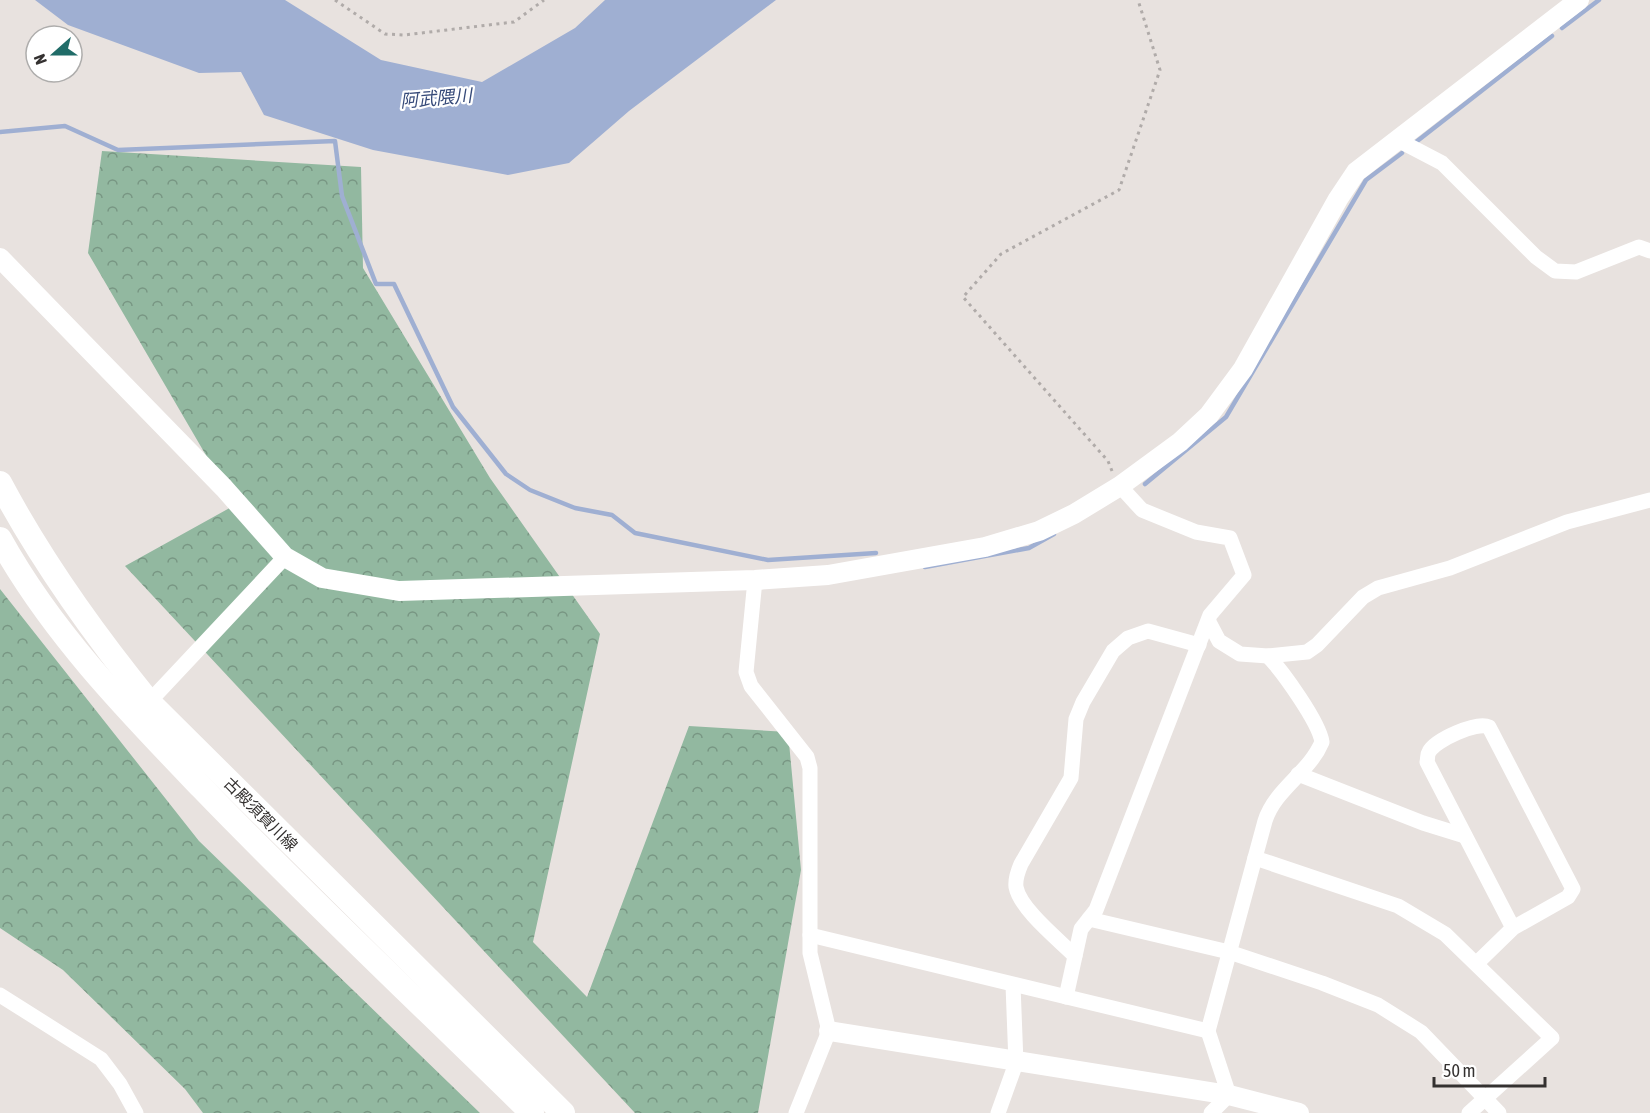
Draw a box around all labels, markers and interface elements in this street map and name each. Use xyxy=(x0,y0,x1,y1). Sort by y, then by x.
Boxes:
north arrow xyxy=(24,24,84,84)
text: N xyxy=(30,52,50,67)
water label: 阿武隈川 xyxy=(399,84,475,112)
street label: 古殿須賀川線 xyxy=(221,774,301,854)
scale bar xyxy=(1434,1050,1545,1088)
text: 50 m xyxy=(1443,1060,1475,1081)

